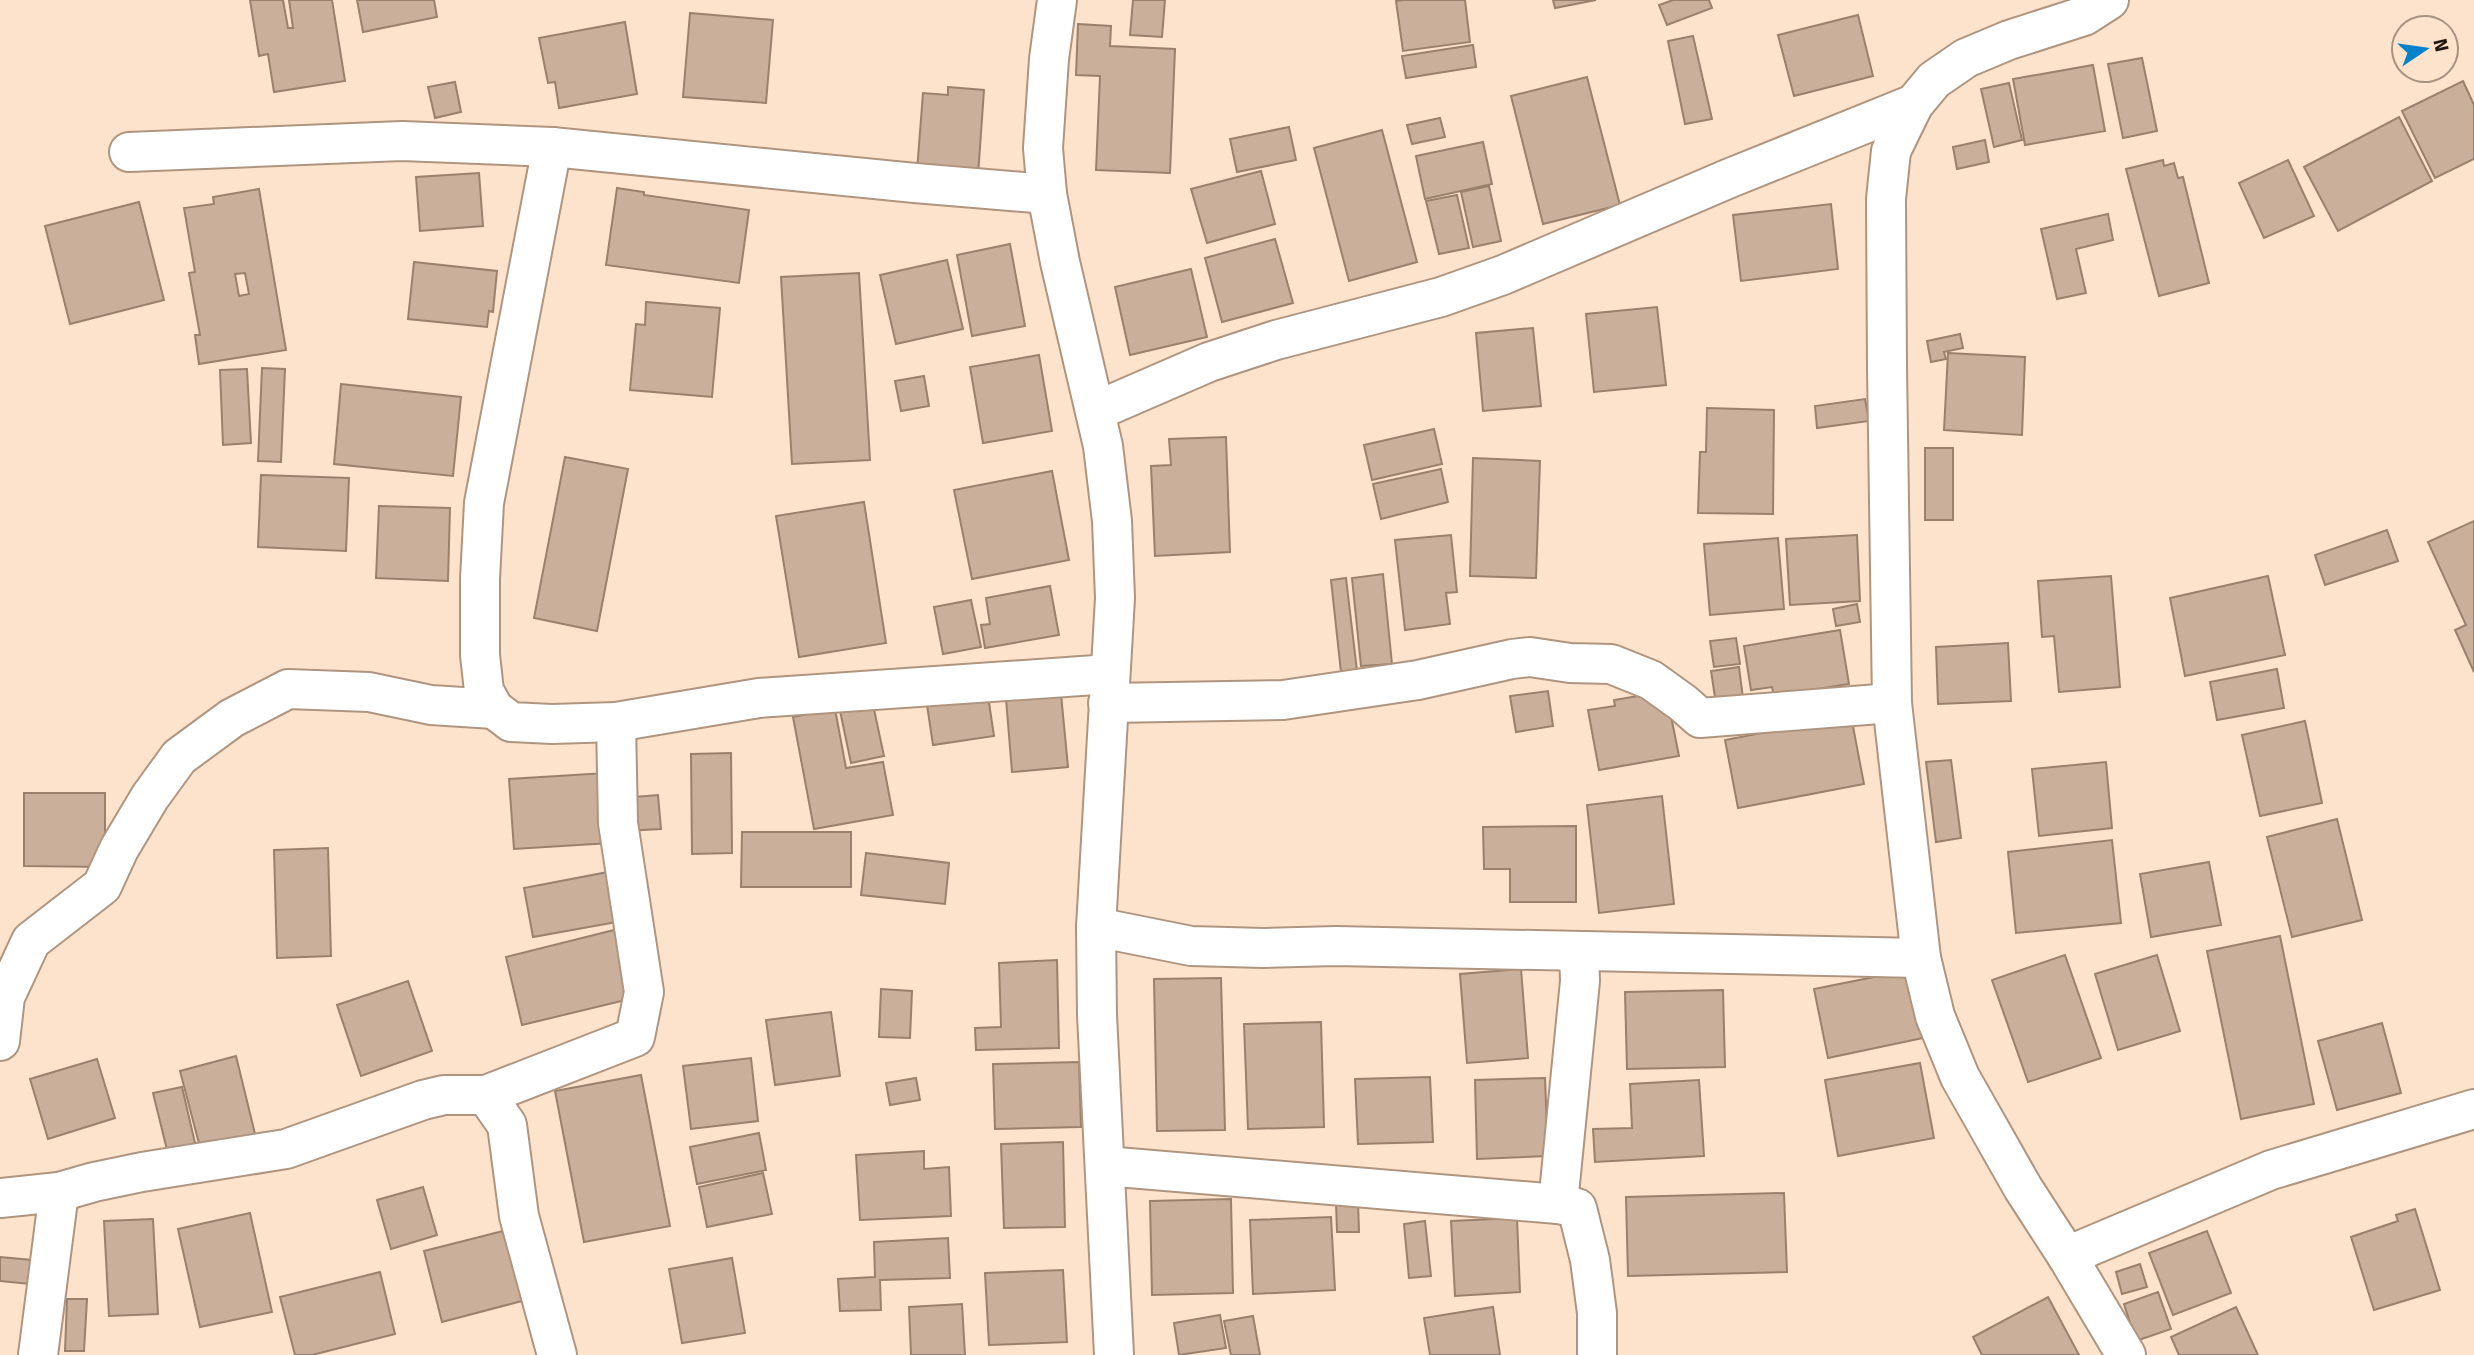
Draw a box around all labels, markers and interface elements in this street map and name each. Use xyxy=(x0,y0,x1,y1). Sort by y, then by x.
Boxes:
north arrow xyxy=(2390,14,2460,84)
text: N xyxy=(2428,37,2454,54)

